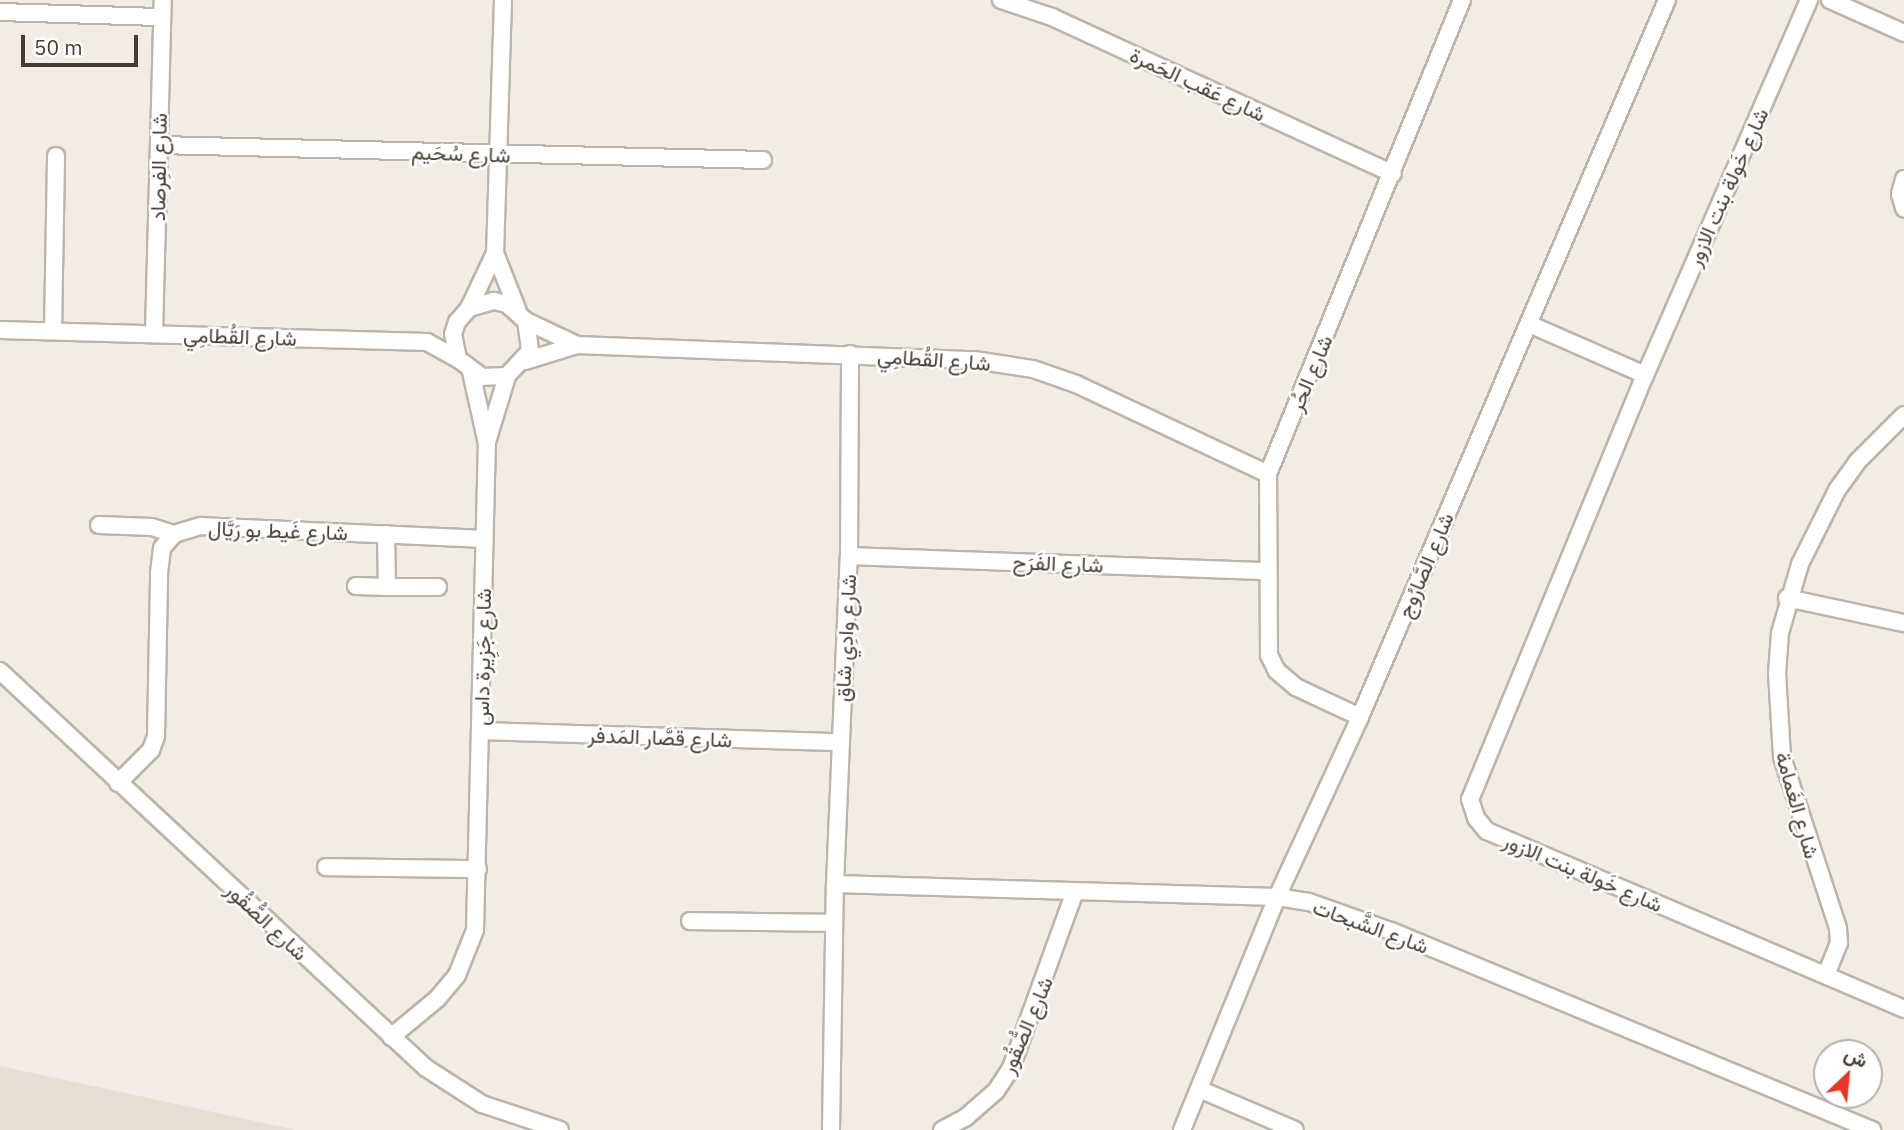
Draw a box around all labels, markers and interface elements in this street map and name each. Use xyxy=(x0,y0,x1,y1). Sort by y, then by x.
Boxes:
scale bar xyxy=(24,21,142,65)
text: 50 m xyxy=(34,33,83,61)
street label: شارع عَقب الحَمرة xyxy=(1126,42,1270,126)
street label: شارع خَولة بنت الازور xyxy=(1681,104,1773,270)
street label: شارع الفِرصاد xyxy=(144,113,172,221)
street label: شارع سُحَيم xyxy=(411,139,511,167)
street label: شارع القُطامِي xyxy=(183,321,297,351)
street label: شارع الحُر xyxy=(1283,331,1337,415)
street label: شارع القُطامِي xyxy=(877,342,991,376)
street label: شارع الصَّارُوج xyxy=(1392,509,1458,621)
street label: شارع غَيط بو رَيَّال xyxy=(208,515,348,545)
street label: شارع الفَرَح xyxy=(1012,549,1104,577)
street label: شارع وادِي شاق xyxy=(829,574,861,702)
street label: شارع جَزِيرة داس xyxy=(468,588,496,726)
street label: شارع قصَّار المَدفر xyxy=(587,722,733,752)
street label: شارع الغَمامة xyxy=(1771,749,1825,861)
street label: شارع خَولة بنت الازور xyxy=(1500,827,1666,917)
street label: شارع الصُّقُور xyxy=(221,877,313,965)
street label: شارع الشَّبحات xyxy=(1310,893,1432,959)
street label: شارع الصُّقُور xyxy=(994,973,1058,1077)
north arrow xyxy=(1813,1039,1883,1109)
text: ش xyxy=(1841,1041,1872,1073)

